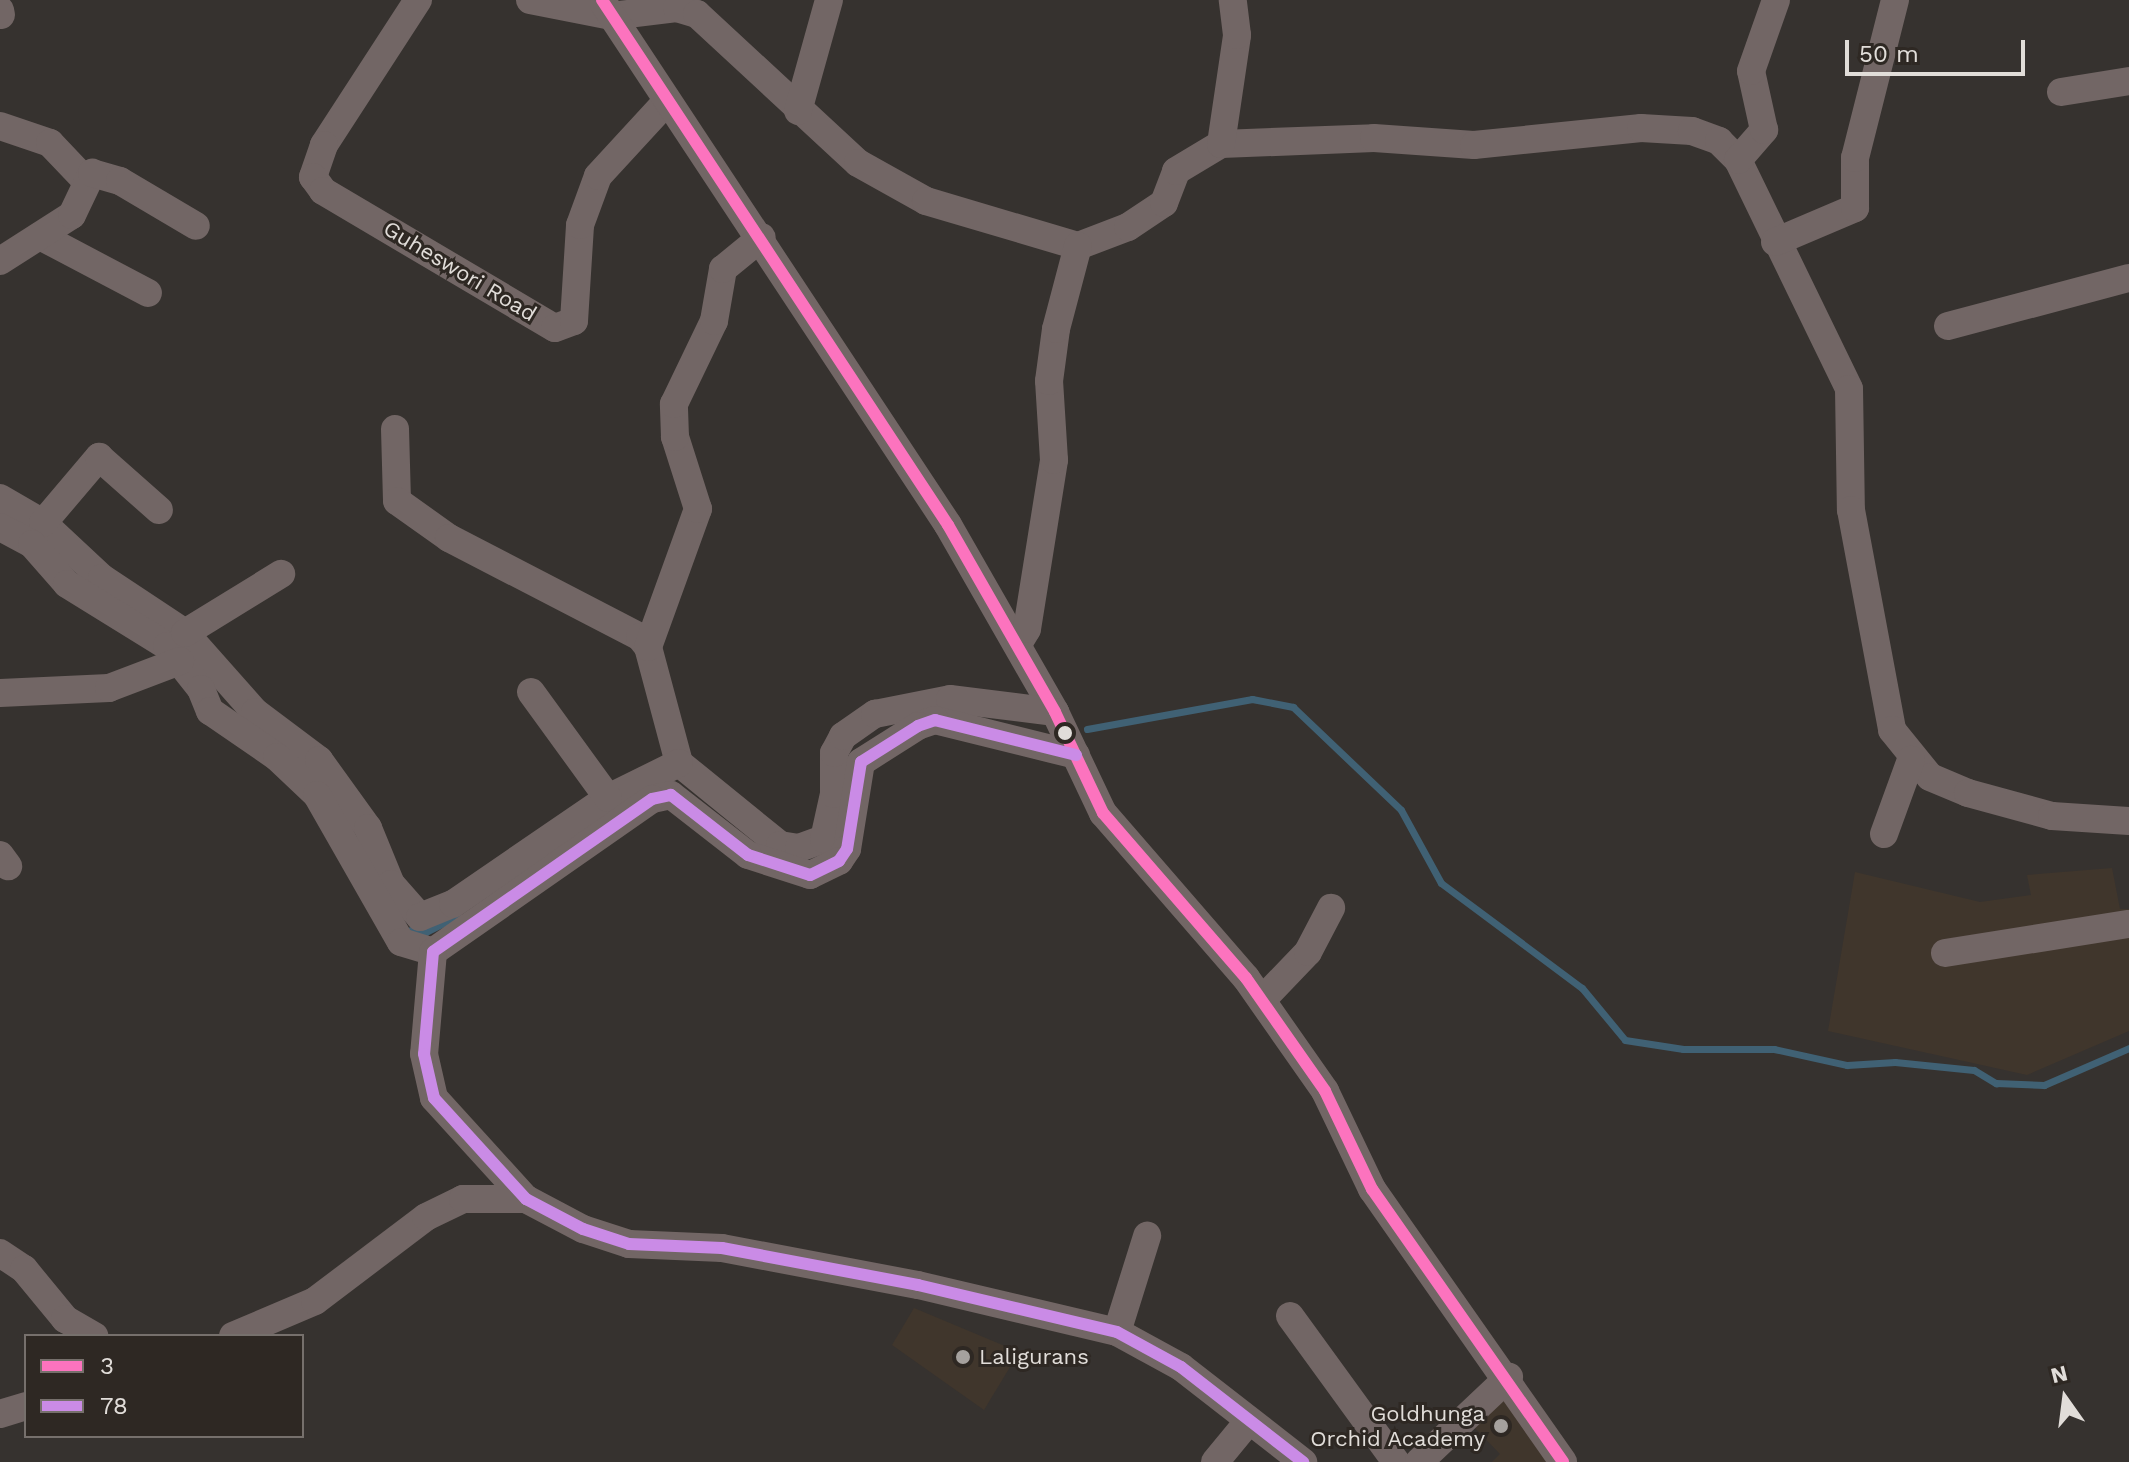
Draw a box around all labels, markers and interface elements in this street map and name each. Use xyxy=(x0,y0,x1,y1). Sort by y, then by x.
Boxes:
scale bar xyxy=(1849,24,2029,74)
text: 50 m xyxy=(1859,40,1919,68)
street label: Guheswori Road xyxy=(379,215,541,327)
unlabelled marker xyxy=(1057,725,1073,741)
legend xyxy=(24,1334,304,1438)
place label: Laligurans xyxy=(979,1344,1089,1370)
marker: Laligurans xyxy=(954,1348,972,1366)
text: 3 xyxy=(100,1352,114,1380)
north arrow xyxy=(2025,1358,2105,1438)
text: N xyxy=(2048,1360,2070,1388)
text: 78 xyxy=(100,1392,128,1420)
place label: Goldhunga Orchid Academy xyxy=(1309,1400,1485,1452)
marker: Goldhunga Orchid Academy xyxy=(1492,1417,1510,1435)

